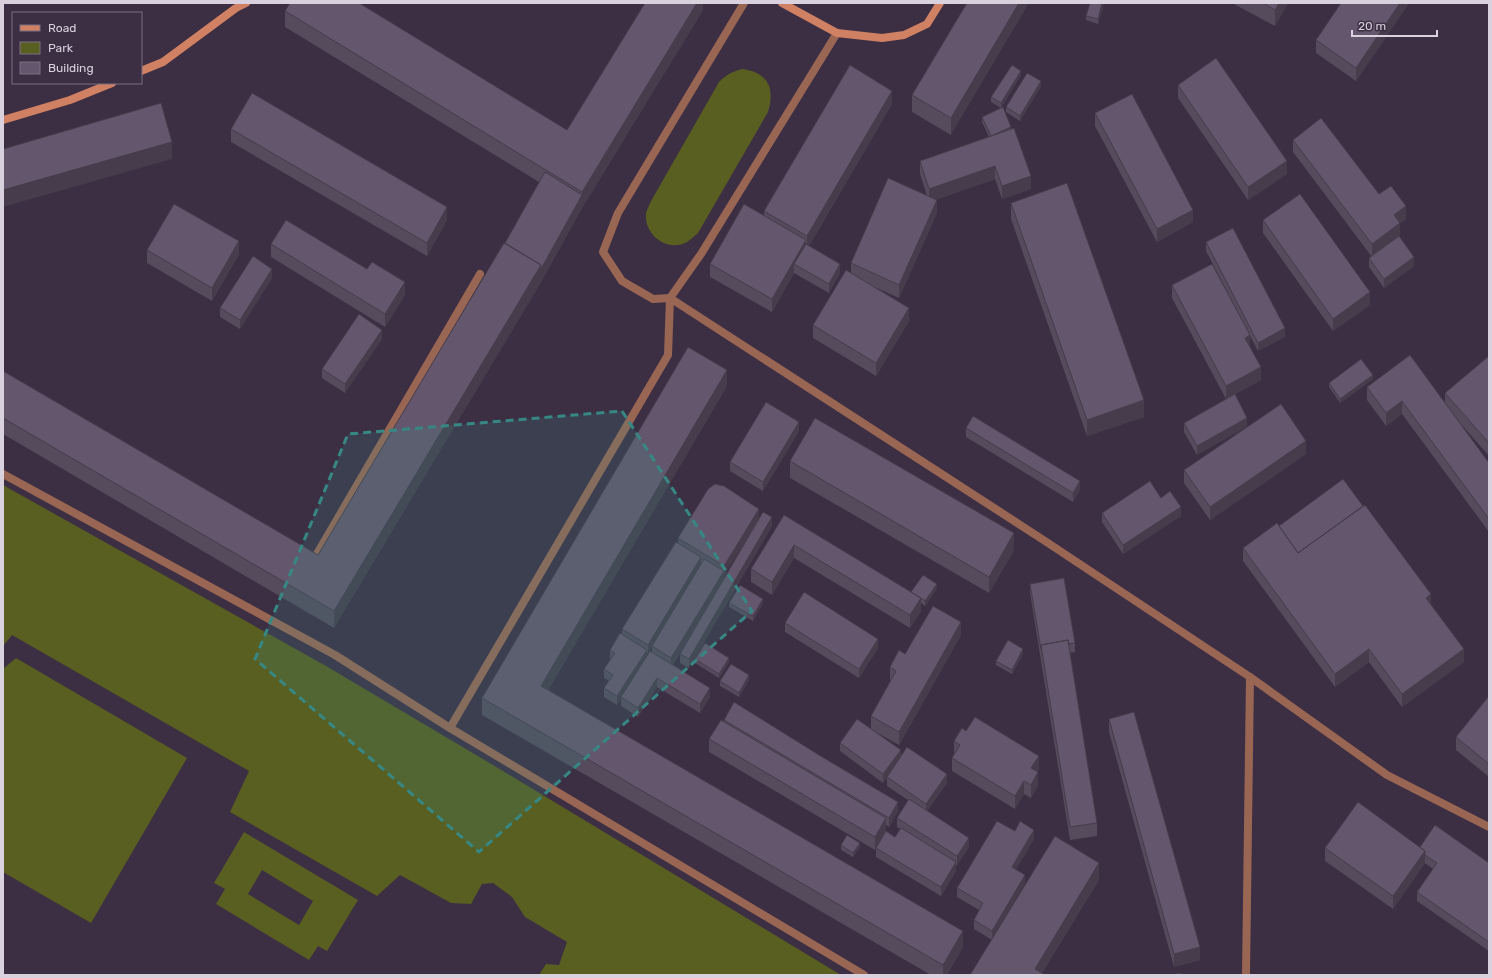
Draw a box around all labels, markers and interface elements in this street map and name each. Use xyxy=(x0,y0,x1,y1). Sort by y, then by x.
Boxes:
legend xyxy=(12,12,142,84)
scale bar xyxy=(1352,12,1437,38)
text: 20 m xyxy=(1358,19,1386,33)
text: Road xyxy=(48,21,76,35)
text: Park xyxy=(48,41,74,55)
text: Building xyxy=(48,61,94,75)

